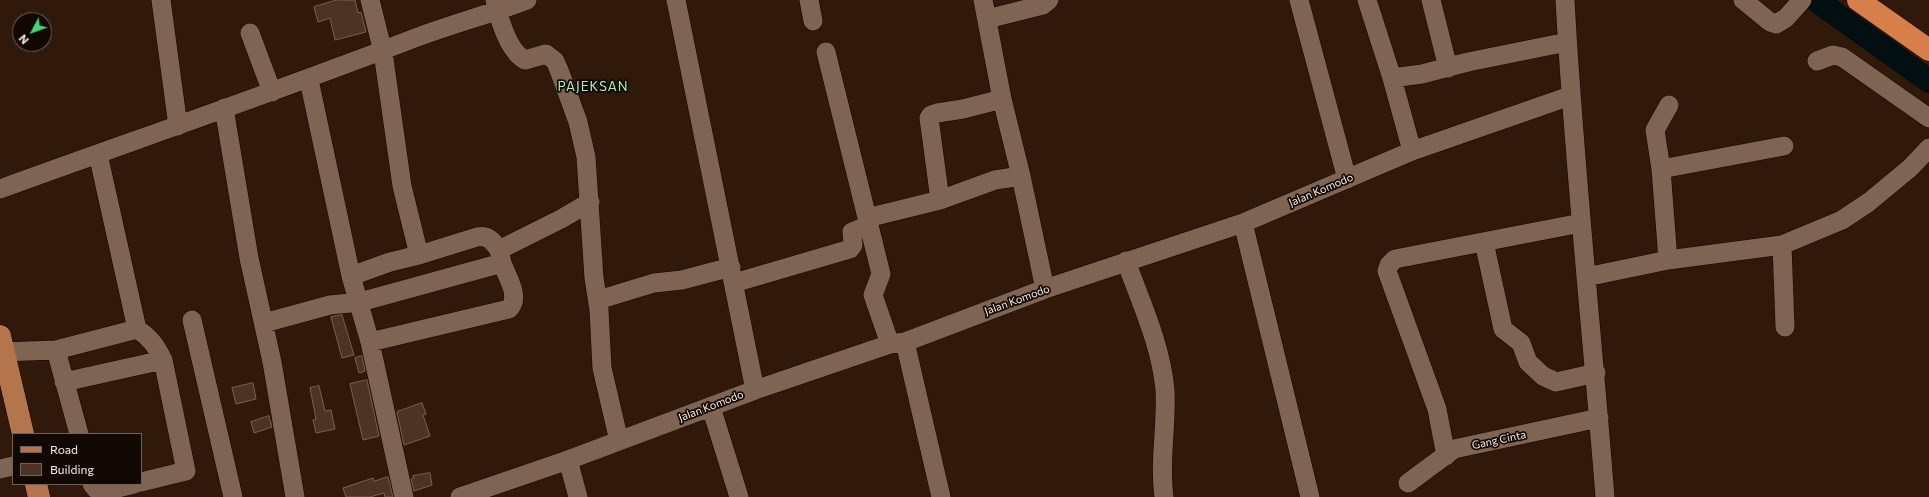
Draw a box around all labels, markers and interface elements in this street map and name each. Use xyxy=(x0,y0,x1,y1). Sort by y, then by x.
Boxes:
north arrow xyxy=(12,12,52,52)
text: N xyxy=(16,32,31,47)
district label: PAJEKSAN xyxy=(557,79,629,95)
street label: Jalan Komodo xyxy=(1287,171,1355,209)
street label: Jalan Komodo xyxy=(983,282,1051,318)
street label: Jalan Komodo xyxy=(677,388,745,424)
street label: Gang Cinta xyxy=(1471,428,1527,452)
legend xyxy=(12,433,142,485)
text: Road xyxy=(50,442,78,456)
text: Building xyxy=(50,462,94,476)

